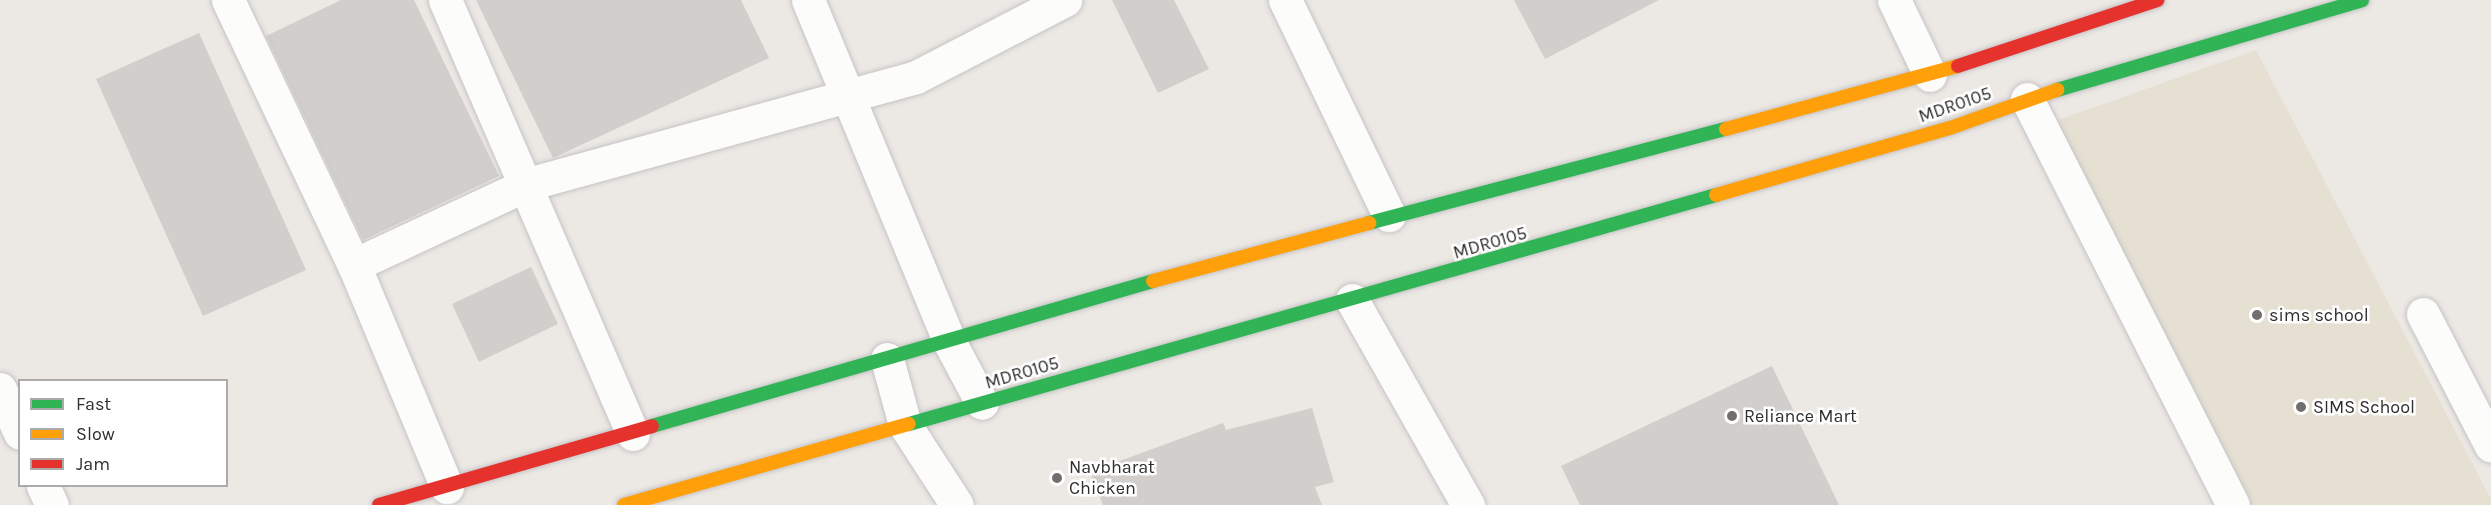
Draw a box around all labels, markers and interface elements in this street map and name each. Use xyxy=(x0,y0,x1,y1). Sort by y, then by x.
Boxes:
street label: MDR0105 xyxy=(1916,82,1994,128)
street label: MDR0105 xyxy=(1451,222,1529,264)
place label: sims school xyxy=(2269,304,2369,326)
marker: sims school xyxy=(2250,308,2264,322)
street label: MDR0105 xyxy=(983,352,1061,394)
legend xyxy=(18,379,228,487)
text: Fast xyxy=(76,393,111,415)
place label: SIMS School xyxy=(2313,396,2415,418)
marker: SIMS School xyxy=(2294,400,2308,414)
place label: Reliance Mart xyxy=(1744,405,1857,427)
marker: Reliance Mart xyxy=(1725,409,1739,423)
text: Slow xyxy=(76,423,115,445)
text: Jam xyxy=(76,453,110,475)
place label: Navbharat Chicken xyxy=(1069,457,1155,500)
marker: Navbharat Chicken xyxy=(1050,471,1064,485)

